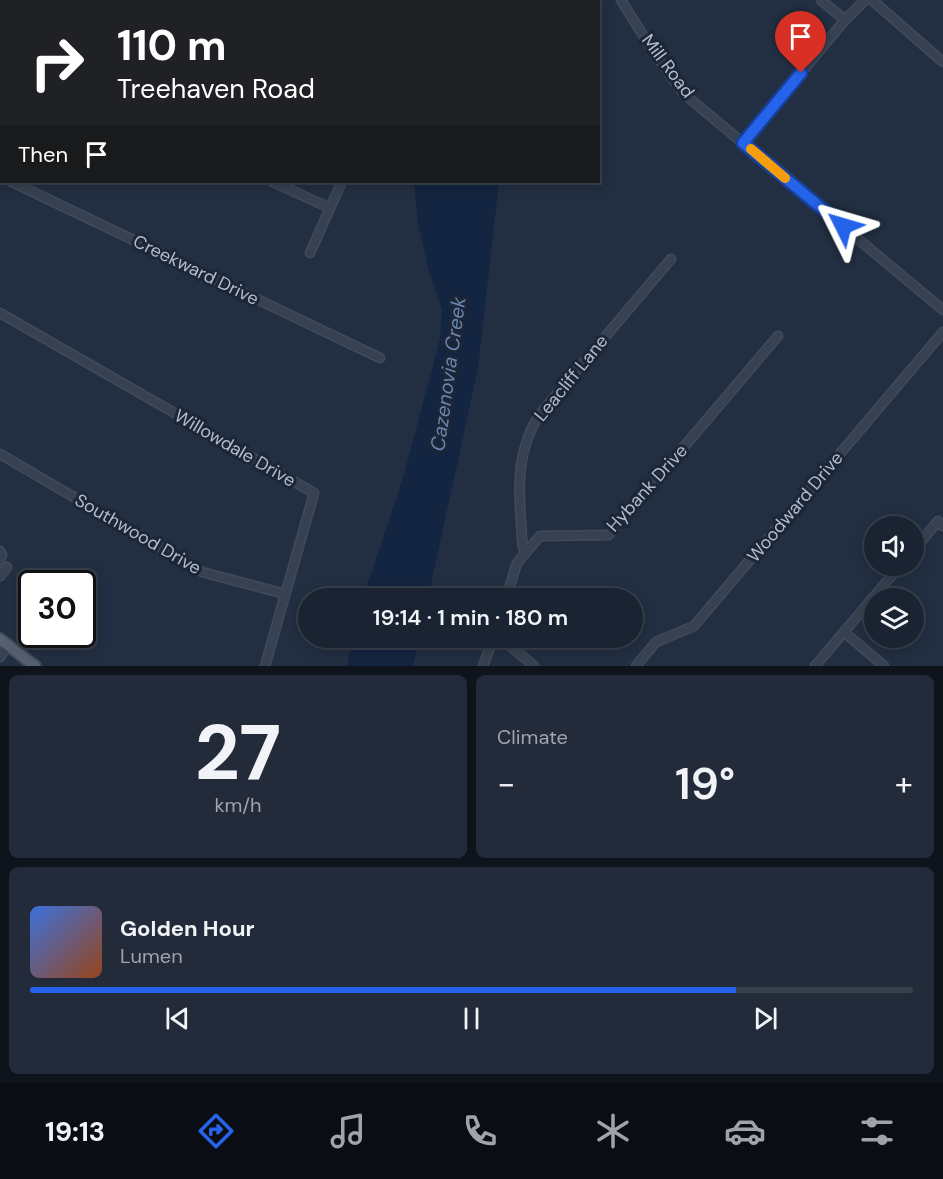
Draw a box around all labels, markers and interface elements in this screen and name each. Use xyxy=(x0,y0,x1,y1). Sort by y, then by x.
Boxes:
pin xyxy=(775,11,826,73)
text: 110 m xyxy=(117,18,227,73)
icon: arrive xyxy=(784,20,817,53)
icon: right xyxy=(18,24,96,102)
street label: Mill Road xyxy=(636,29,700,103)
text: Treehaven Road xyxy=(117,71,315,106)
icon: arrive xyxy=(80,138,113,171)
text: Then xyxy=(18,140,68,169)
position arrow xyxy=(811,194,875,258)
street label: Creekward Drive xyxy=(129,229,263,311)
water label: Cazenovia Creek xyxy=(424,294,472,453)
street label: Leacliff Lane xyxy=(529,330,613,426)
street label: Willowdale Drive xyxy=(170,404,300,492)
street label: Hybank Drive xyxy=(601,439,693,537)
street label: Woodward Drive xyxy=(742,447,848,567)
street label: Southwood Drive xyxy=(70,488,206,580)
map controls xyxy=(864,516,924,648)
button: sound xyxy=(864,516,924,576)
speed limit sign: 30 xyxy=(18,570,96,648)
button: layers xyxy=(864,588,924,648)
text: 19:14 · 1 min · 180 m xyxy=(373,603,568,632)
text: 27 xyxy=(195,702,281,803)
text: Climate xyxy=(497,724,568,750)
text: 19° xyxy=(675,754,735,813)
text: − xyxy=(497,762,515,805)
text: + xyxy=(895,762,913,805)
text: km/h xyxy=(214,792,262,818)
text: Golden Hour xyxy=(120,914,255,943)
text: Lumen xyxy=(120,943,183,969)
icon: previous xyxy=(161,1002,194,1035)
icon: pause xyxy=(455,1002,488,1035)
icon: next xyxy=(749,1002,782,1035)
icon: directions xyxy=(195,1110,237,1152)
icon: music xyxy=(327,1110,369,1152)
icon: phone xyxy=(459,1110,501,1152)
icon: climate xyxy=(592,1110,634,1152)
icon: car xyxy=(724,1110,766,1152)
icon: filters xyxy=(856,1110,898,1152)
text: 19:13 xyxy=(45,1114,105,1149)

